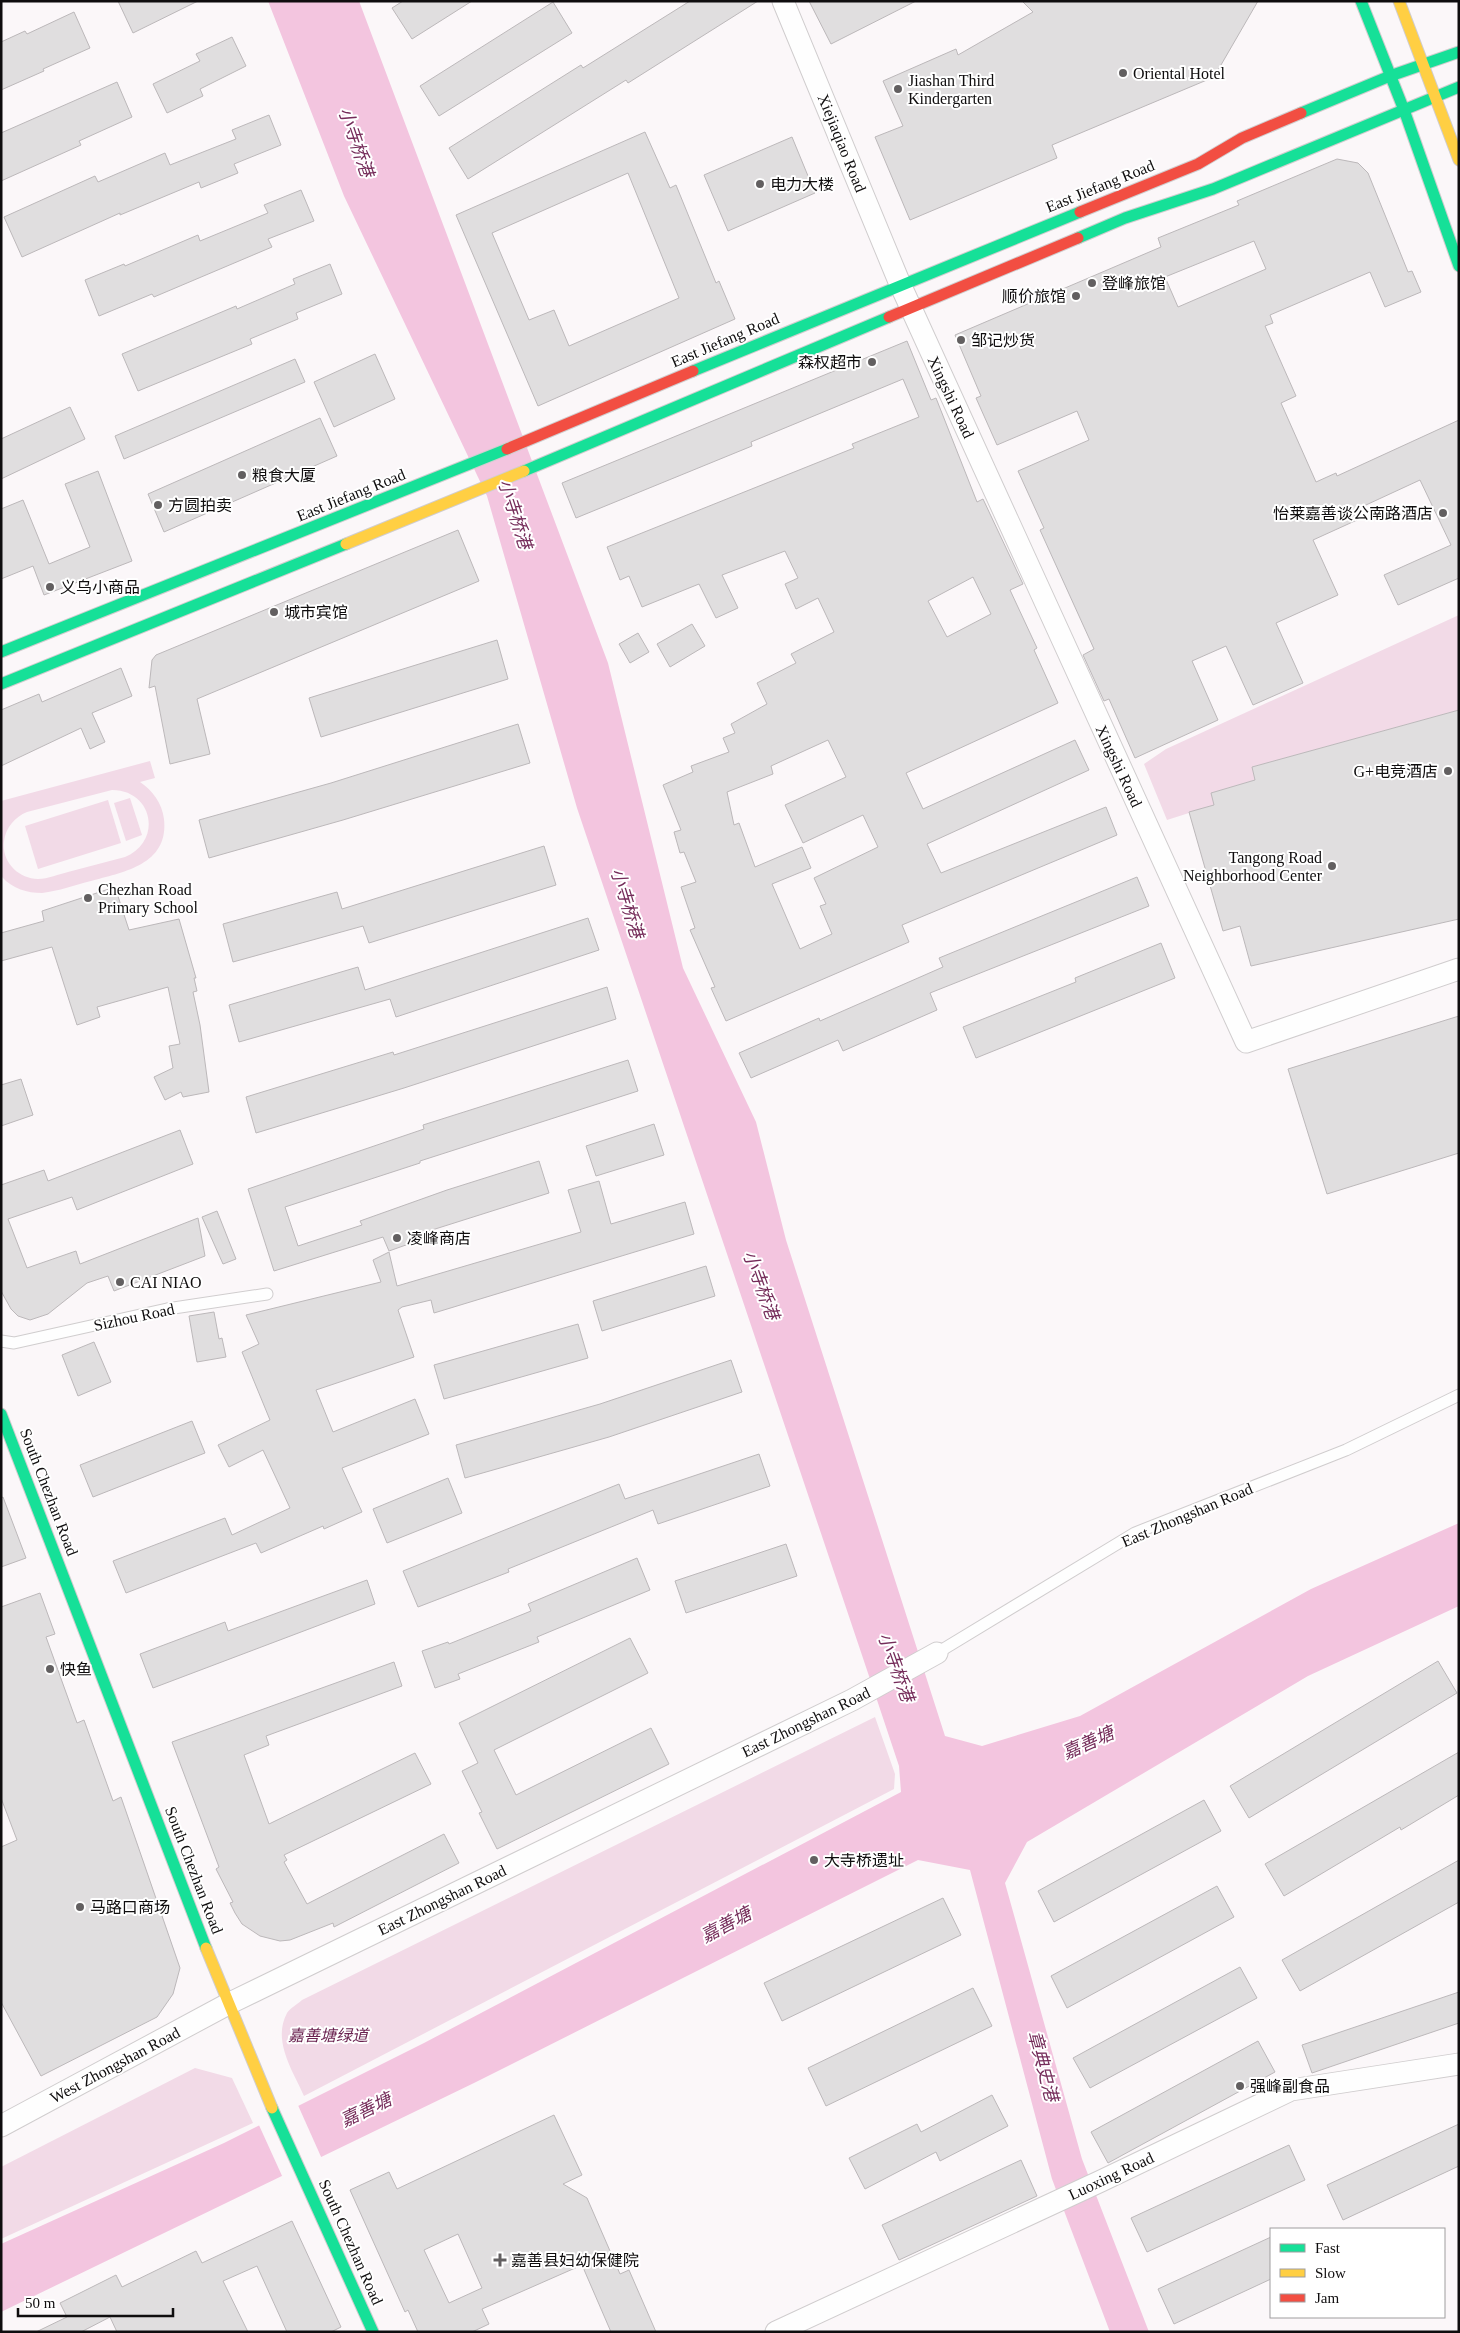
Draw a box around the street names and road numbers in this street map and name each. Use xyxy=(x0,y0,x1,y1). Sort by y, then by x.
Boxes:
street label: Xiejiaqiao Road xyxy=(814,91,869,195)
street label: East Jiefang Road xyxy=(1043,156,1157,216)
street label: East Jiefang Road xyxy=(669,310,782,371)
street label: Xingshi Road xyxy=(924,353,977,441)
street label: East Jiefang Road xyxy=(294,465,408,525)
street label: Xingshi Road xyxy=(1092,722,1145,810)
street label: Sizhou Road xyxy=(92,1300,176,1334)
street label: South Chezhan Road xyxy=(17,1426,81,1558)
street label: East Zhongshan Road xyxy=(1119,1480,1255,1551)
street label: East Zhongshan Road xyxy=(739,1684,873,1761)
street label: South Chezhan Road xyxy=(162,1804,226,1936)
street label: East Zhongshan Road xyxy=(375,1862,509,1939)
street label: West Zhongshan Road xyxy=(47,2024,183,2107)
street label: Luoxing Road xyxy=(1066,2149,1157,2204)
street label: South Chezhan Road xyxy=(316,2177,386,2307)

